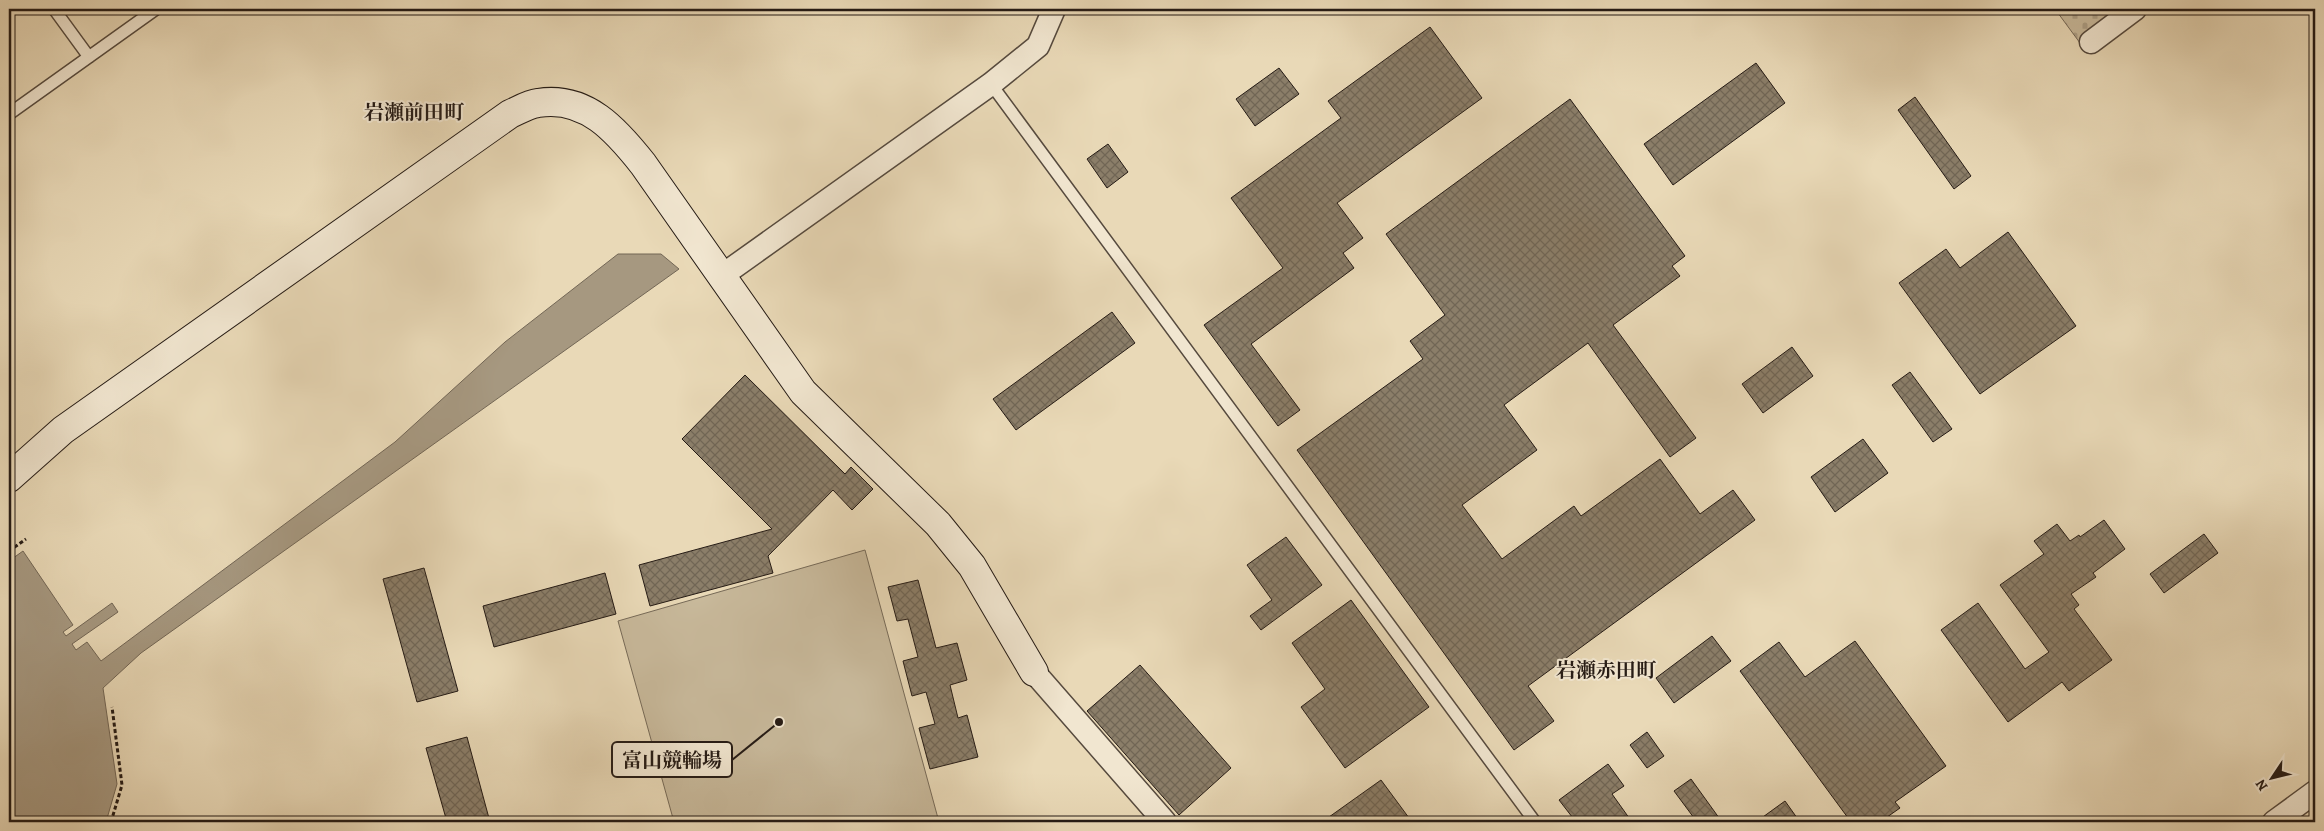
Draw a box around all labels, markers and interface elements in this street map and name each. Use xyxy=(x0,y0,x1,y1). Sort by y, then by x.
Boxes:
district label: 岩瀬前田町 xyxy=(364,99,465,126)
district label: 岩瀬赤田町 xyxy=(1556,657,1657,684)
callout: 富山競輪場 xyxy=(612,742,732,777)
text: 富山競輪場 xyxy=(622,747,722,774)
north arrow xyxy=(2246,754,2296,804)
text: N xyxy=(2251,776,2272,795)

